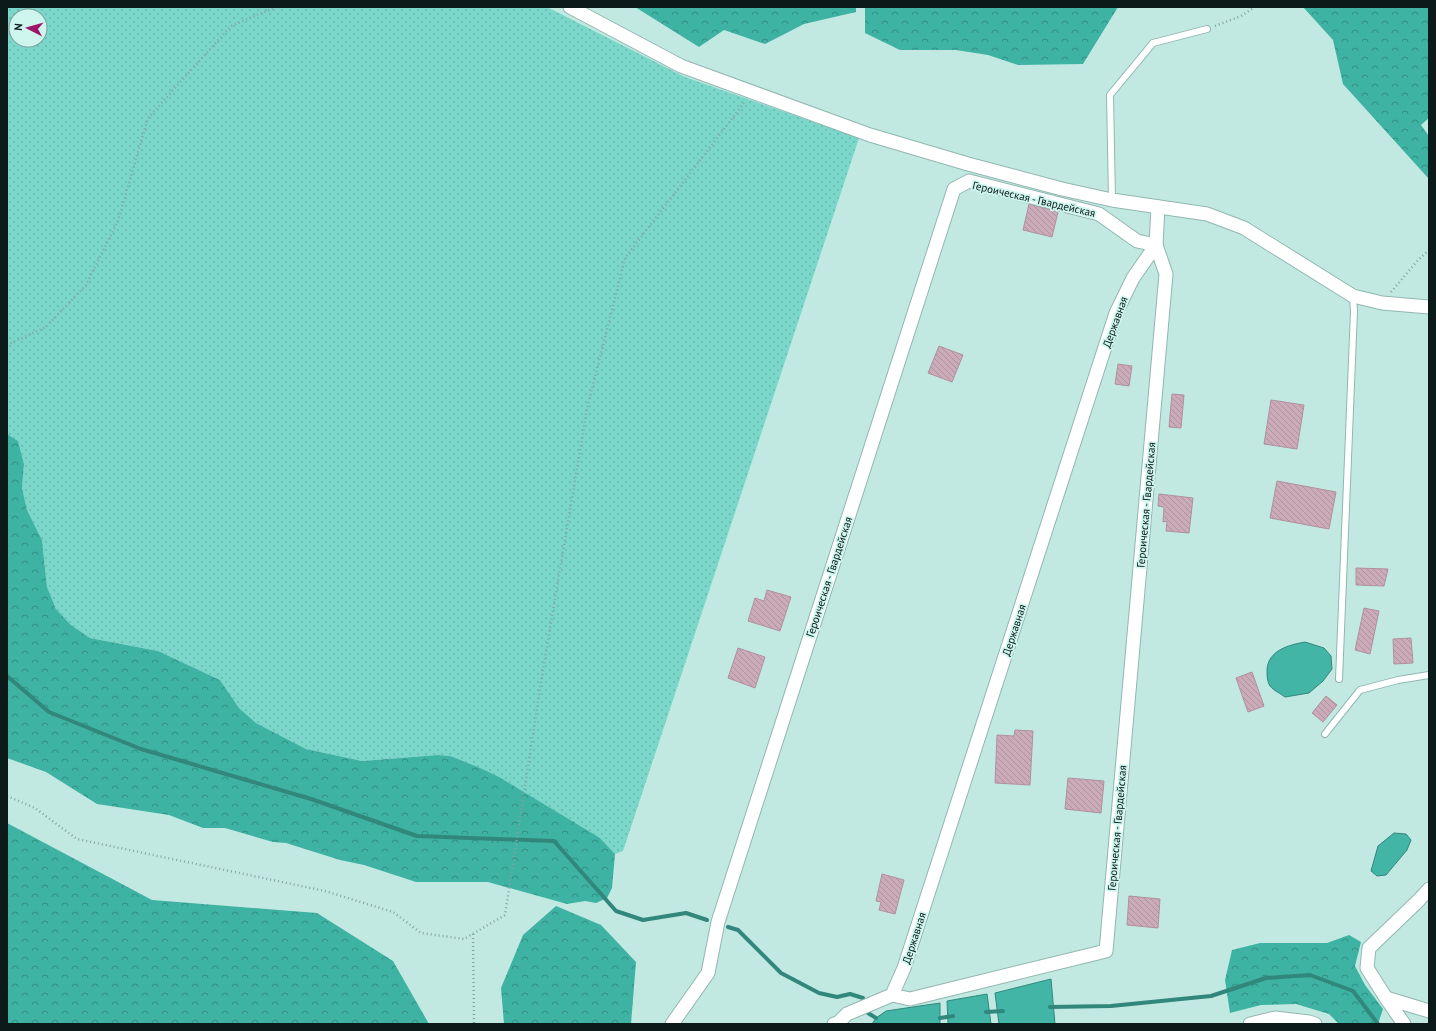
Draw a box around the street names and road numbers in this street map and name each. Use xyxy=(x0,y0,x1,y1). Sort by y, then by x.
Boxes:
street label: Героическая - Гвардейская xyxy=(971,178,1097,220)
street label: Державная xyxy=(1099,295,1131,349)
street label: Героическая - Гвардейская xyxy=(1134,442,1158,568)
street label: Героическая - Гвардейская xyxy=(803,515,855,639)
street label: Державная xyxy=(999,602,1029,658)
street label: Героическая - Гвардейская xyxy=(1105,765,1129,891)
street label: Державная xyxy=(899,910,929,966)

